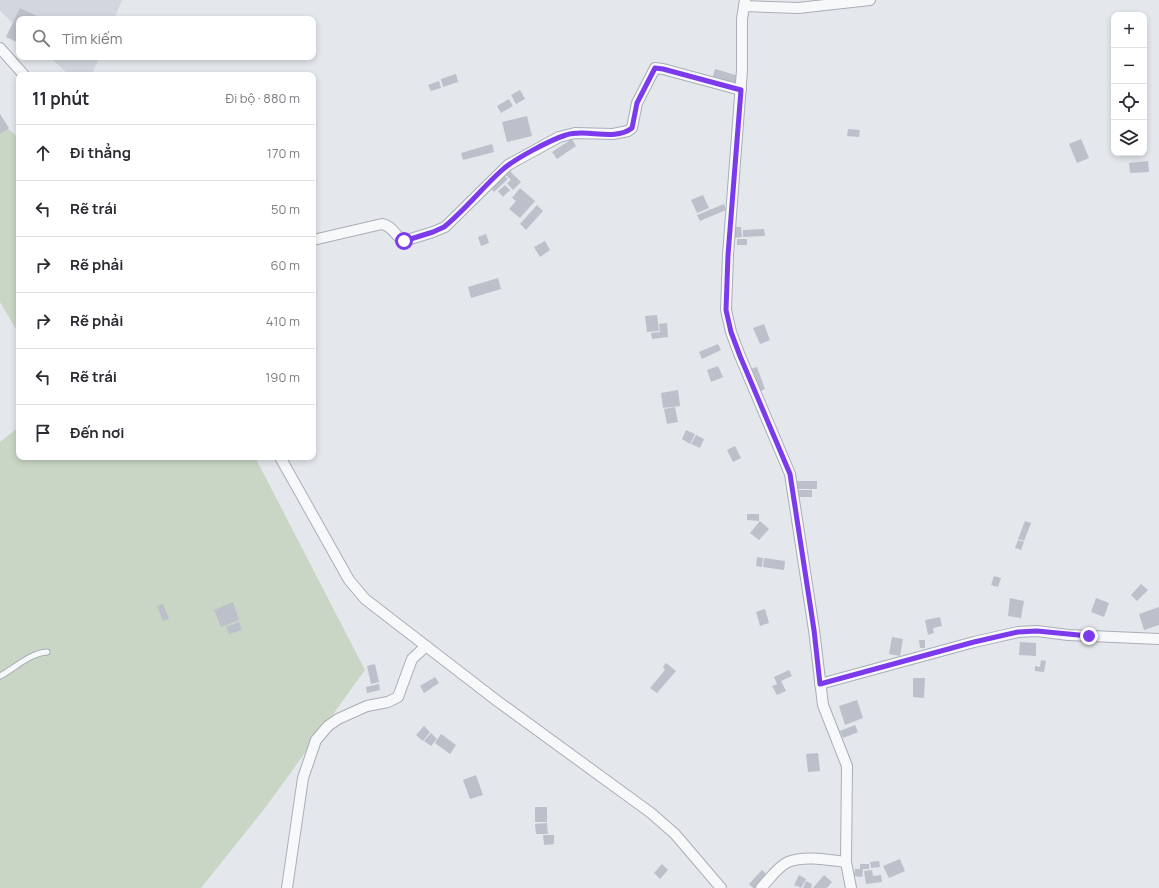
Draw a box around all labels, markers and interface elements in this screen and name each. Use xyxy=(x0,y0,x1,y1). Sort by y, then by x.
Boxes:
map controls xyxy=(1111,12,1147,156)
button: + xyxy=(1111,12,1147,48)
search box xyxy=(16,16,316,60)
icon: search xyxy=(30,27,52,49)
text: Tìm kiếm xyxy=(62,28,122,49)
button: − xyxy=(1111,48,1147,84)
button: locate xyxy=(1111,84,1147,120)
text: 11 phút xyxy=(32,87,89,110)
text: Đi bộ · 880 m xyxy=(226,89,300,107)
button: layers xyxy=(1111,120,1147,156)
icon: ahead xyxy=(32,142,54,164)
text: Đi thẳng xyxy=(70,142,131,163)
text: 170 m xyxy=(267,144,300,162)
icon: left xyxy=(32,198,54,220)
text: Rẽ trái xyxy=(70,198,117,219)
text: 50 m xyxy=(271,200,300,218)
route start xyxy=(395,232,413,250)
icon: right xyxy=(32,254,54,276)
text: Rẽ phải xyxy=(70,254,123,275)
text: 60 m xyxy=(270,256,300,274)
icon: right xyxy=(32,310,54,332)
text: Rẽ phải xyxy=(70,310,123,331)
text: 410 m xyxy=(266,312,300,330)
icon: left xyxy=(32,366,54,388)
text: Rẽ trái xyxy=(70,366,117,387)
text: 190 m xyxy=(265,368,300,386)
icon: arrive xyxy=(32,422,54,444)
text: Đến nơi xyxy=(70,422,124,443)
route end xyxy=(1080,627,1098,645)

